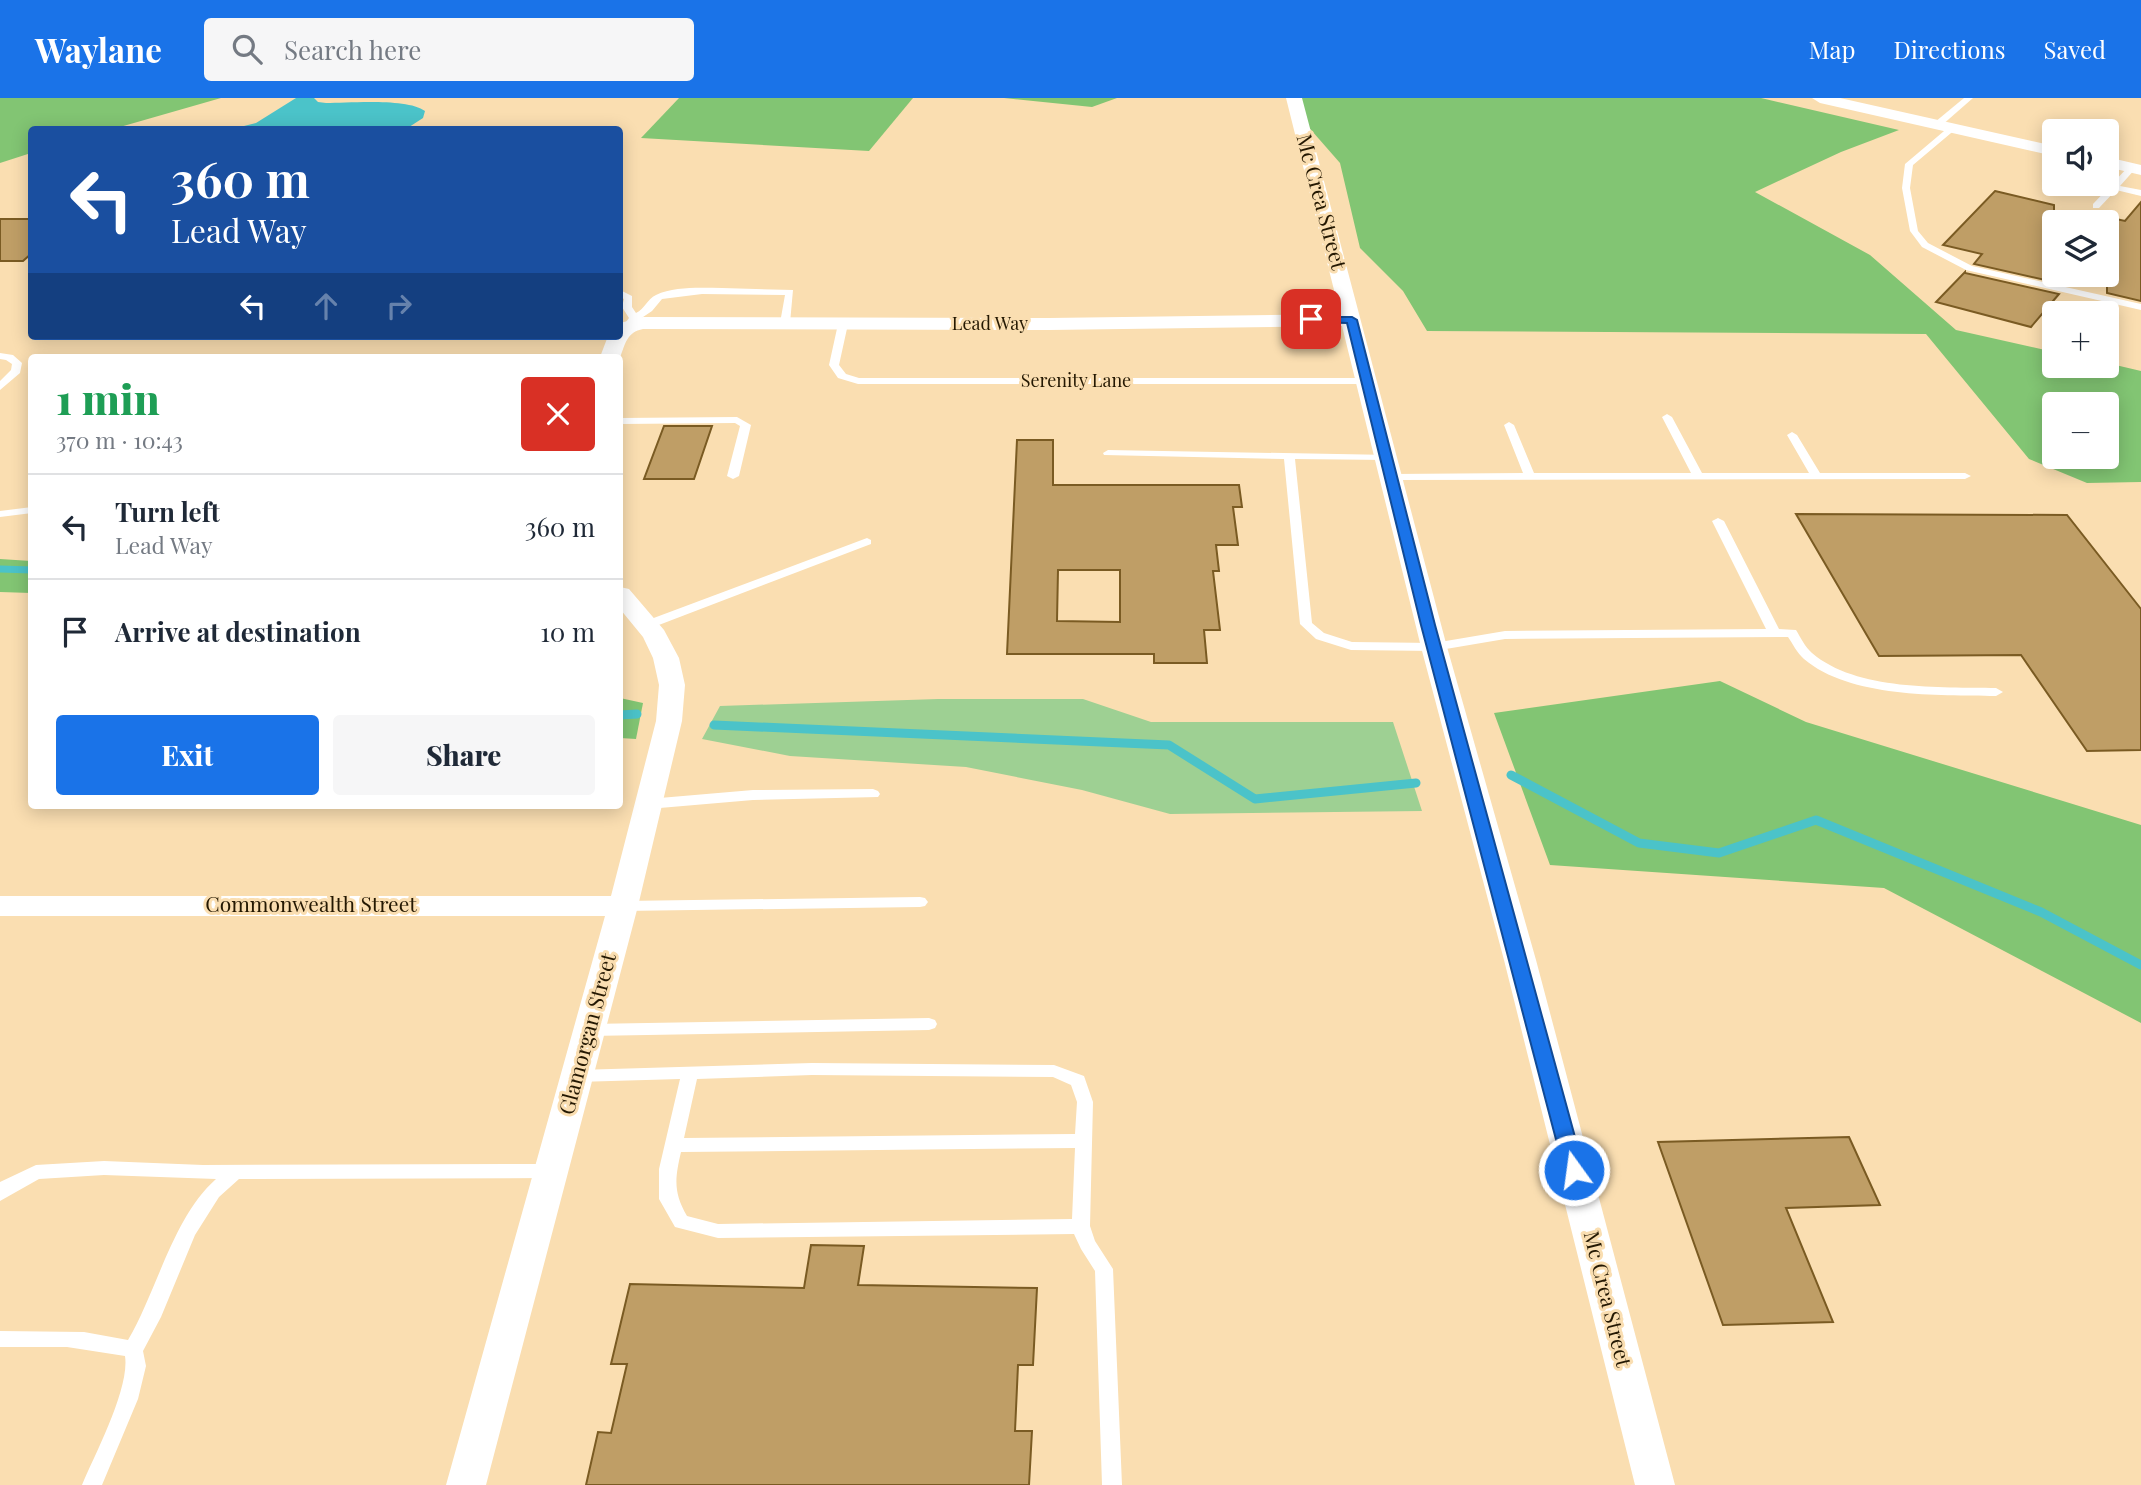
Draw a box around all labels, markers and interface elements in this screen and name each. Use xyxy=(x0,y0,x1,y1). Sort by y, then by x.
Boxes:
search box xyxy=(204,18,694,81)
text: Waylane xyxy=(35,27,162,71)
icon: search xyxy=(228,30,266,68)
text: Search here xyxy=(284,32,421,67)
text: Map xyxy=(1809,33,1855,65)
text: Directions xyxy=(1893,33,2006,65)
text: Saved xyxy=(2044,33,2106,65)
map controls xyxy=(2042,119,2119,469)
button: sound xyxy=(2042,119,2119,196)
street label: Mc Crea Street xyxy=(1291,131,1355,273)
text: 360 m xyxy=(171,145,310,210)
icon: left xyxy=(56,154,147,245)
text: Lead Way xyxy=(171,208,307,251)
button: layers xyxy=(2042,210,2119,287)
icon: left xyxy=(234,287,272,325)
icon: ahead xyxy=(307,287,345,325)
icon: right xyxy=(380,287,418,325)
pin xyxy=(1281,289,1341,349)
icon: arrive xyxy=(1292,300,1330,338)
button: + xyxy=(2042,301,2119,378)
street label: Lead Way xyxy=(952,311,1028,335)
street label: Serenity Lane xyxy=(1021,368,1131,392)
text: 1 min xyxy=(56,370,160,426)
button: close xyxy=(521,377,595,451)
button: − xyxy=(2042,392,2119,469)
text: 370 m · 10:43 xyxy=(56,424,183,455)
text: Turn left xyxy=(115,494,220,529)
icon: left xyxy=(56,508,94,546)
text: 360 m xyxy=(525,509,595,544)
text: Lead Way xyxy=(115,529,213,560)
icon: arrive xyxy=(56,613,94,651)
text: Arrive at destination xyxy=(115,614,361,649)
text: 10 m xyxy=(540,614,595,649)
button: Exit xyxy=(56,715,319,795)
button: Share xyxy=(333,715,595,795)
street label: Commonwealth Street xyxy=(205,889,417,917)
street label: Glamorgan Street xyxy=(551,949,621,1117)
position arrow xyxy=(1537,1133,1611,1207)
street label: Mc Crea Street xyxy=(1579,1228,1639,1370)

